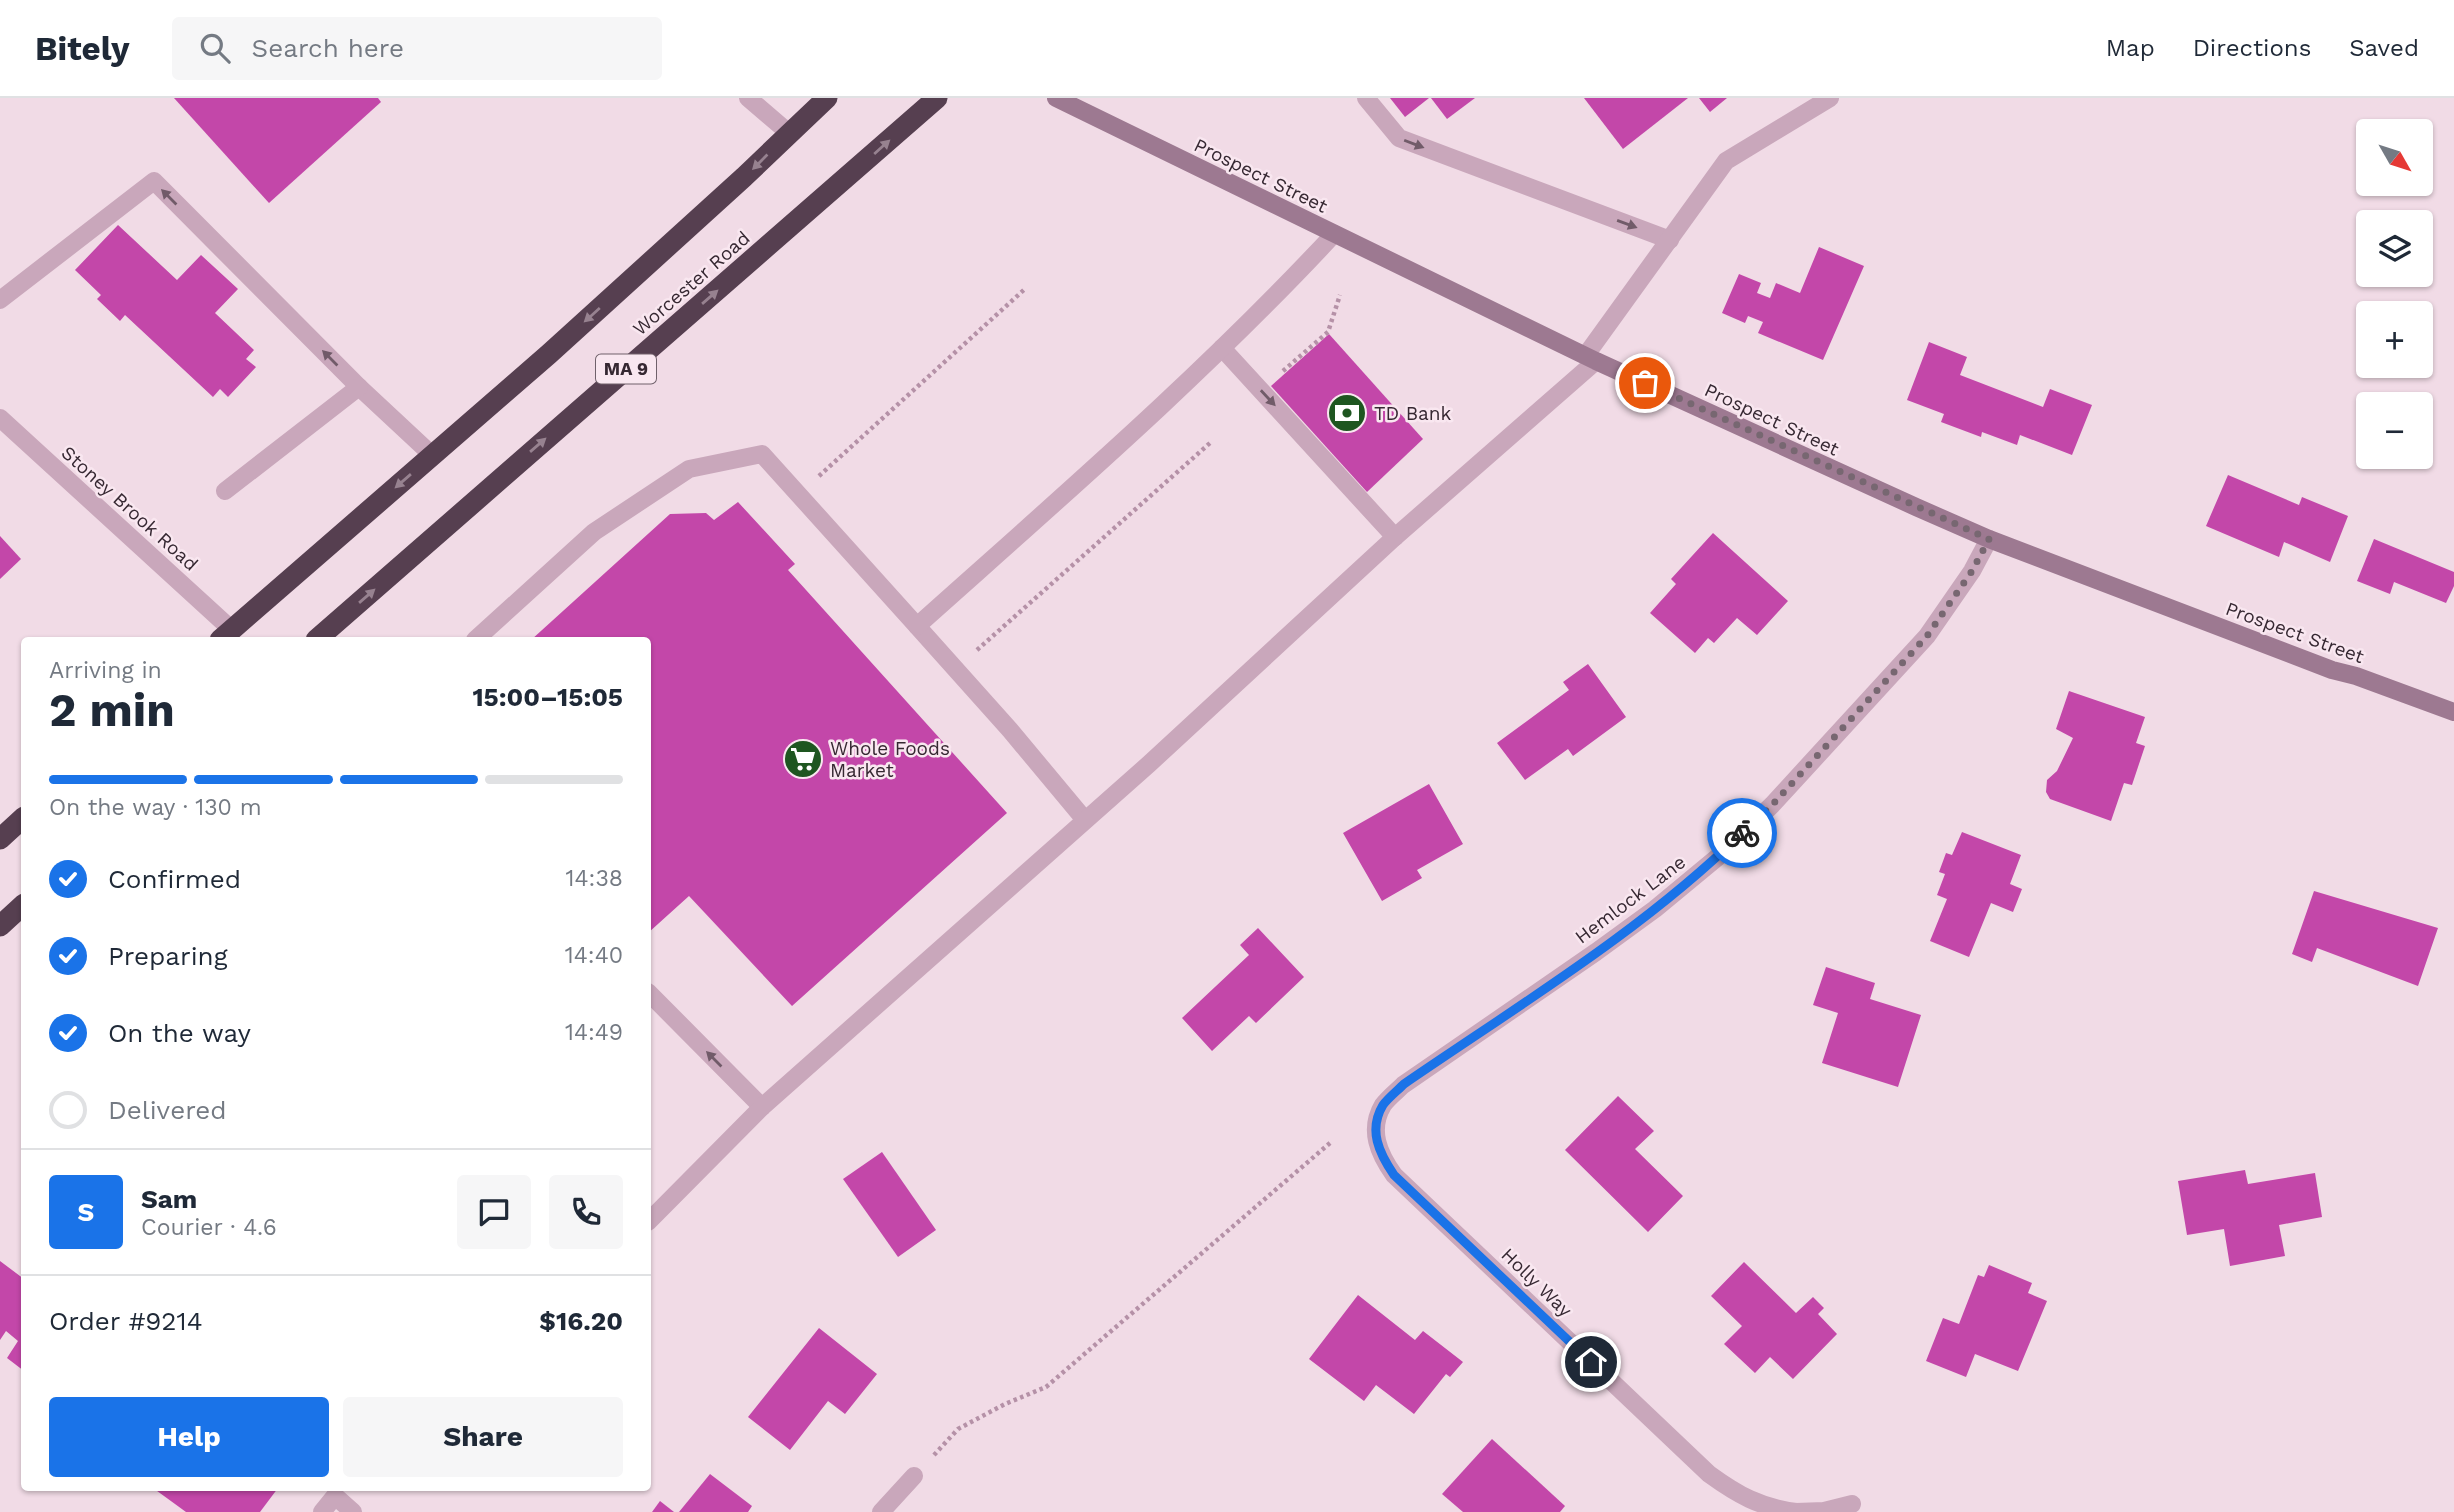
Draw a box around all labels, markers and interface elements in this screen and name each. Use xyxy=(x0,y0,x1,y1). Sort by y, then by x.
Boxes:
search box xyxy=(172,17,662,80)
text: Bitely xyxy=(35,29,130,68)
icon: search xyxy=(196,29,234,67)
text: Search here xyxy=(252,33,404,63)
text: Map xyxy=(2106,34,2155,62)
text: Directions xyxy=(2193,34,2311,62)
text: Saved xyxy=(2349,34,2419,62)
north arrow xyxy=(2356,119,2432,196)
map controls xyxy=(2356,119,2433,469)
street label: Prospect Street xyxy=(1190,133,1331,218)
one-way arrow xyxy=(1404,138,1425,149)
one-way arrow xyxy=(873,140,890,155)
one-way arrow xyxy=(752,153,769,169)
one-way arrow xyxy=(160,188,177,205)
button: layers xyxy=(2356,210,2433,287)
one-way arrow xyxy=(1617,218,1638,229)
street label: Worcester Road xyxy=(628,226,754,340)
one-way arrow xyxy=(701,289,719,305)
button: + xyxy=(2356,301,2433,378)
one-way arrow xyxy=(583,307,601,323)
one-way arrow xyxy=(321,349,338,366)
pin xyxy=(1615,353,1675,413)
road number: MA 9 xyxy=(596,354,656,384)
icon: bag xyxy=(1626,364,1664,402)
street label: Prospect Street xyxy=(1701,378,1843,461)
one-way arrow xyxy=(1259,389,1275,406)
bank icon: TD Bank xyxy=(1326,392,1368,434)
button: − xyxy=(2356,392,2433,469)
place label: TD Bank xyxy=(1374,402,1452,425)
one-way arrow xyxy=(529,437,547,453)
street label: Stoney Brook Road xyxy=(57,441,203,576)
one-way arrow xyxy=(394,473,411,488)
one-way arrow xyxy=(359,589,376,604)
street label: Prospect Street xyxy=(2222,597,2367,668)
text: Arriving in xyxy=(49,657,162,684)
text: 15:00–15:05 xyxy=(472,682,623,712)
text: 2 min xyxy=(49,683,175,737)
place label: Whole Foods Market xyxy=(830,737,950,782)
supermarket icon: Whole Foods Market xyxy=(782,738,824,780)
text: On the way · 130 m xyxy=(49,794,262,821)
courier xyxy=(1707,798,1777,868)
icon: bike xyxy=(1723,814,1761,852)
street label: Hemlock Lane xyxy=(1571,850,1690,948)
icon: check xyxy=(49,860,87,898)
text: Confirmed xyxy=(108,864,241,894)
text: 14:38 xyxy=(566,865,623,892)
icon: check xyxy=(49,937,87,975)
text: Preparing xyxy=(108,941,228,971)
text: 14:40 xyxy=(565,942,623,969)
icon: check xyxy=(49,1014,87,1052)
text: On the way xyxy=(108,1018,251,1048)
text: 14:49 xyxy=(565,1019,623,1046)
one-way arrow xyxy=(706,1051,722,1068)
text: Delivered xyxy=(108,1095,227,1125)
button: chat xyxy=(457,1175,531,1249)
button: phone xyxy=(549,1175,623,1249)
text: Sam xyxy=(141,1184,197,1214)
text: S xyxy=(78,1197,94,1227)
text: Courier · 4.6 xyxy=(141,1214,277,1241)
street label: Holly Way xyxy=(1497,1243,1577,1322)
text: Order #9214 xyxy=(49,1306,203,1336)
text: $16.20 xyxy=(539,1306,623,1336)
pin xyxy=(1561,1332,1621,1392)
icon: home xyxy=(1572,1343,1610,1381)
button: Help xyxy=(49,1397,329,1477)
button: Share xyxy=(343,1397,623,1477)

